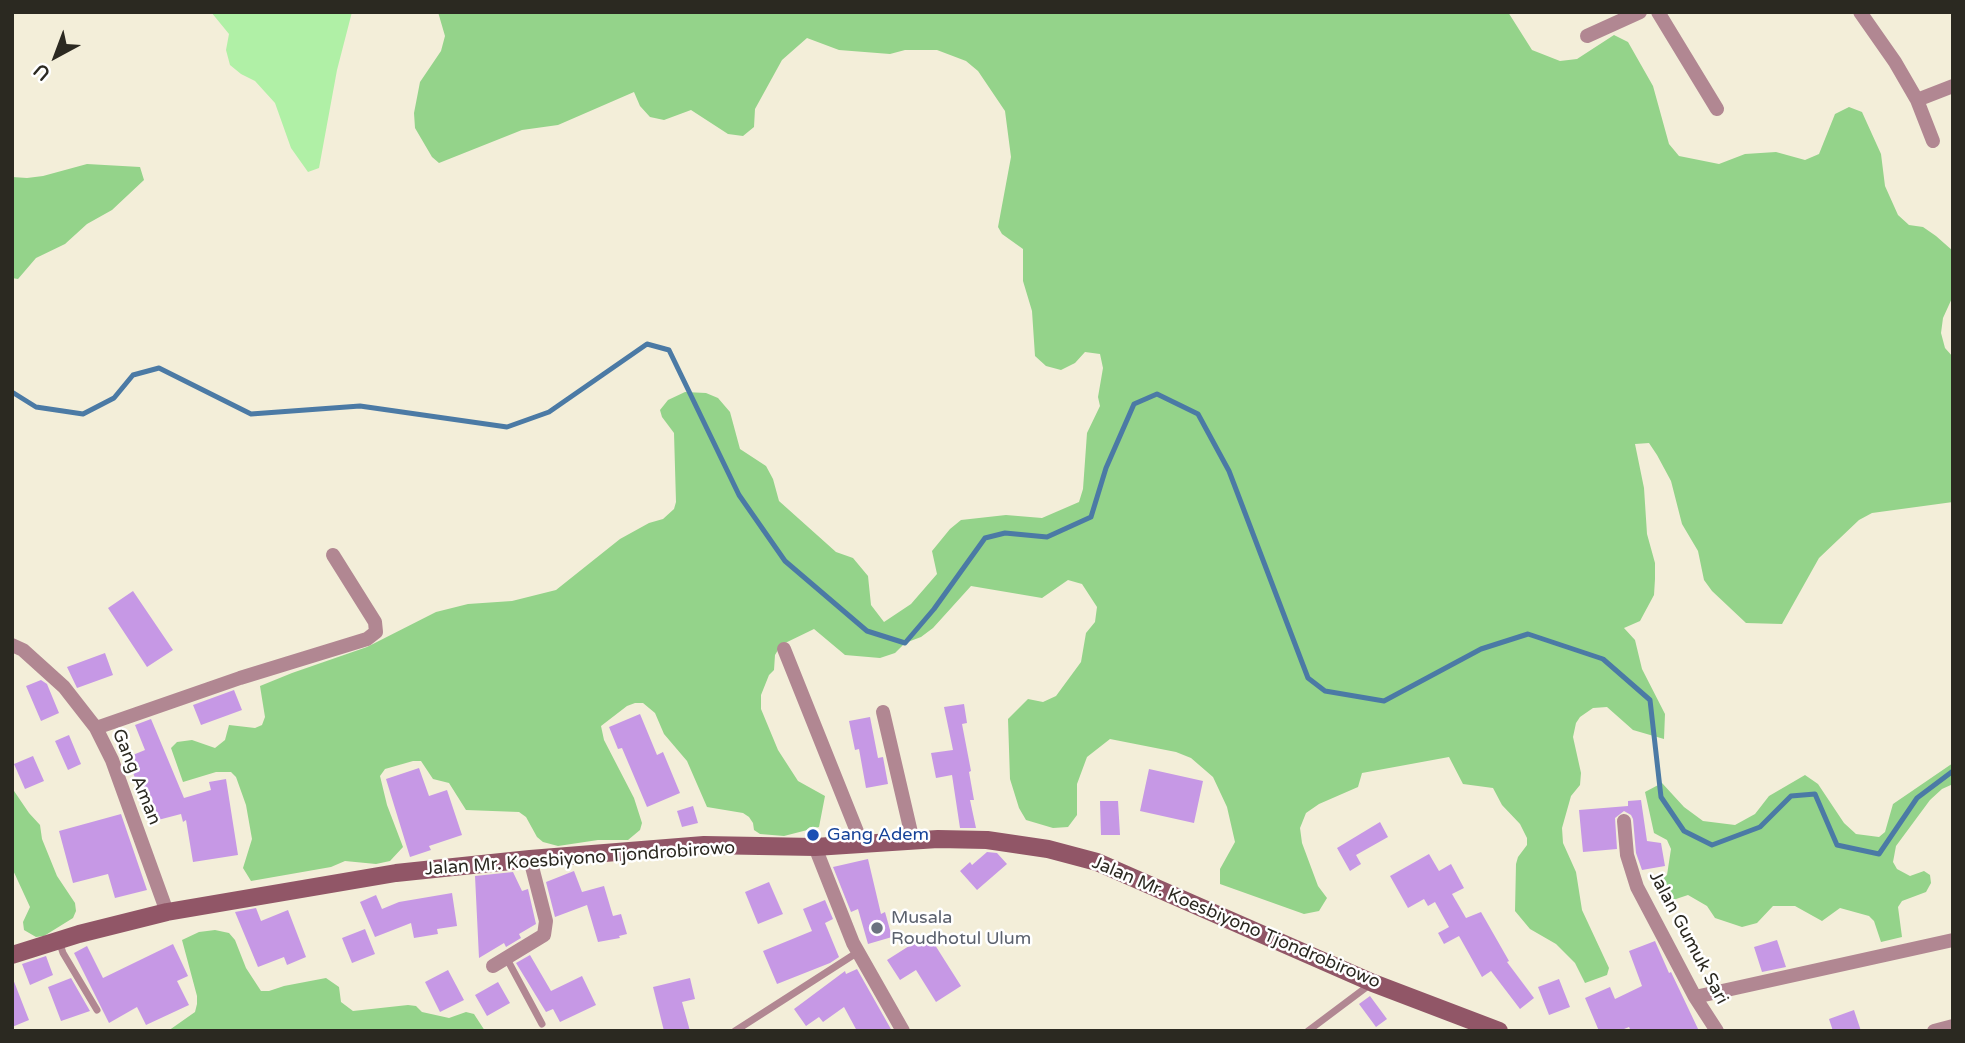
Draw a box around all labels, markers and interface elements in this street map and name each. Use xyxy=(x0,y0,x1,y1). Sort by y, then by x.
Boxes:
north arrow xyxy=(21,21,91,91)
text: U xyxy=(30,59,55,85)
street label: Gang Aman xyxy=(107,726,165,828)
place label: Gang Adem xyxy=(827,824,929,846)
marker: Gang Adem xyxy=(805,827,821,843)
street label: Jalan Mr. Koesbiyono Tjondrobirowo xyxy=(424,837,736,881)
street label: Jalan Mr. Koesbiyono Tjondrobirowo xyxy=(1089,852,1383,994)
street label: Jalan Gumuk Sari xyxy=(1644,868,1732,1008)
place label: Musala Roudhotul Ulum xyxy=(891,907,1031,950)
marker: Musala Roudhotul Ulum xyxy=(869,920,885,936)

